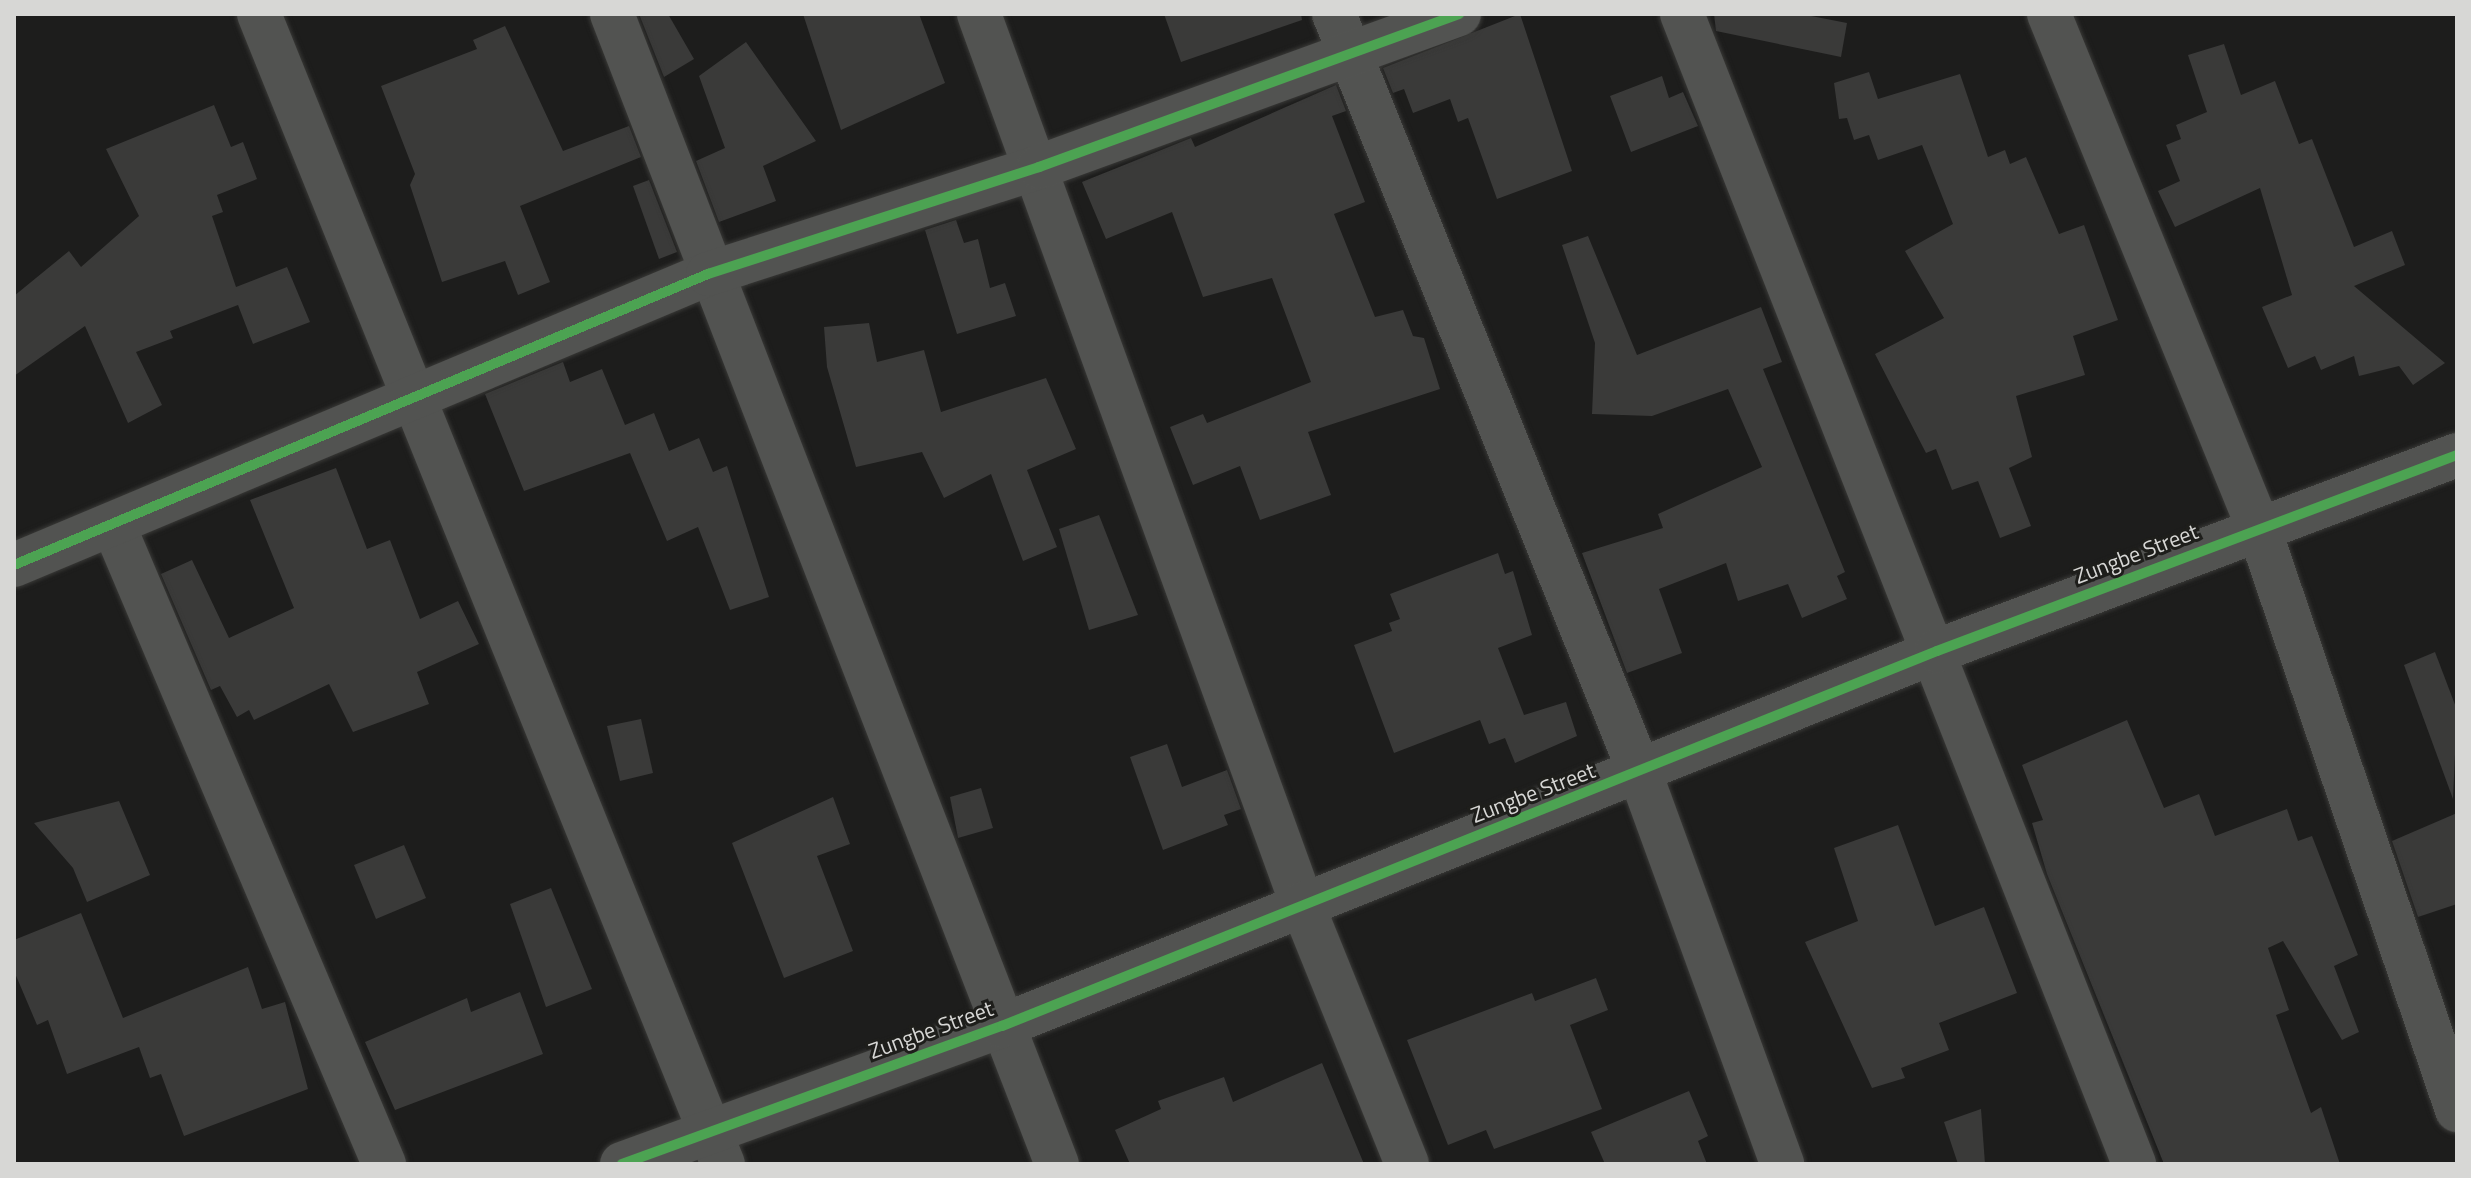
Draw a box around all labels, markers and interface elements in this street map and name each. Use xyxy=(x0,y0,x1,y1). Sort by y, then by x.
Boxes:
street label: Zungbe Street xyxy=(2070,518,2202,590)
street label: Zungbe Street xyxy=(1467,757,1599,829)
street label: Zungbe Street xyxy=(865,995,997,1065)

